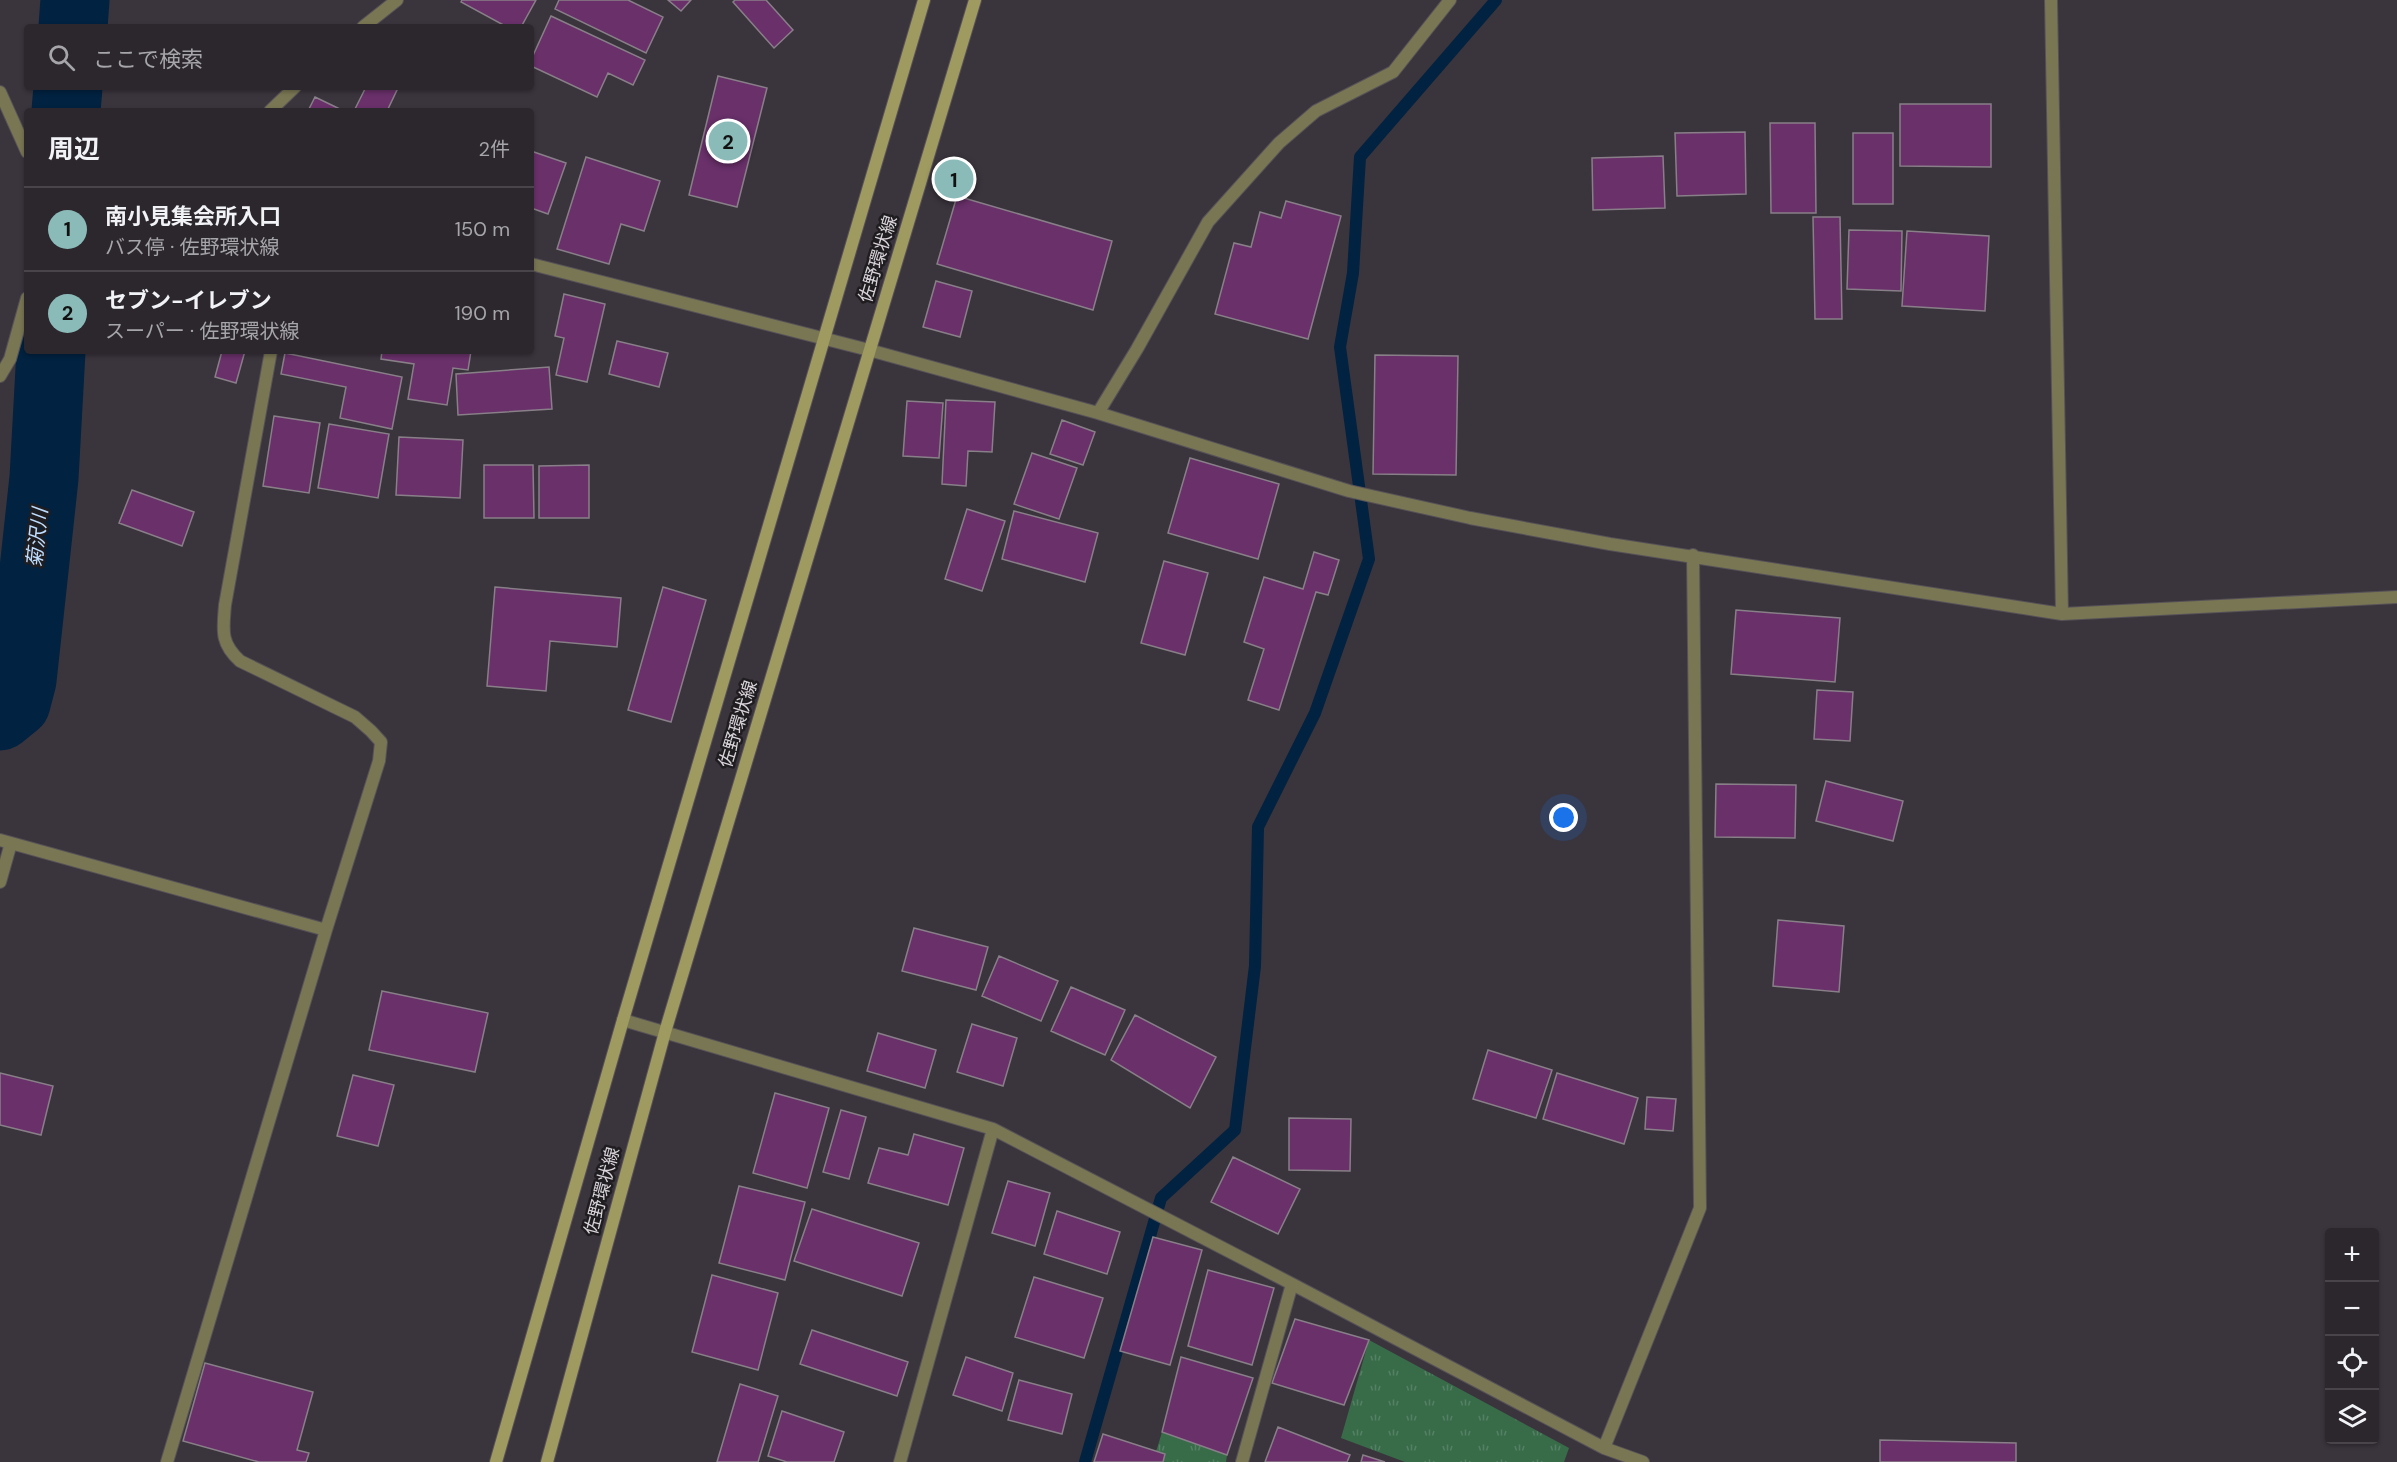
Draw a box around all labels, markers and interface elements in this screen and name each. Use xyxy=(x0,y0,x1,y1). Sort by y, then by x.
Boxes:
search box xyxy=(24,24,534,90)
icon: search xyxy=(45,41,78,74)
text: ここで検索 xyxy=(93,45,203,74)
pin: 2 xyxy=(708,118,748,164)
text: 周辺 xyxy=(48,132,100,166)
text: 2件 xyxy=(478,136,510,162)
pin: 1 xyxy=(934,156,974,201)
text: 南小見集会所入口 xyxy=(105,202,281,231)
street label: 佐野環状線 xyxy=(853,212,903,306)
text: 1 xyxy=(64,216,71,242)
text: 150 m xyxy=(455,216,510,242)
text: バス停 · 佐野環状線 xyxy=(105,234,280,260)
text: セブン-イレブン xyxy=(105,286,272,315)
text: 2 xyxy=(62,300,73,326)
text: 190 m xyxy=(454,300,510,326)
text: スーパー · 佐野環状線 xyxy=(105,318,299,344)
water label: 菊沢川 xyxy=(21,505,53,569)
street label: 佐野環状線 xyxy=(713,677,763,771)
your location xyxy=(1549,803,1578,832)
street label: 佐野環状線 xyxy=(579,1144,625,1238)
map controls xyxy=(2325,1228,2379,1444)
button: + xyxy=(2325,1228,2379,1282)
button: − xyxy=(2325,1282,2379,1336)
button: locate xyxy=(2325,1336,2379,1390)
button: layers xyxy=(2325,1390,2379,1444)

